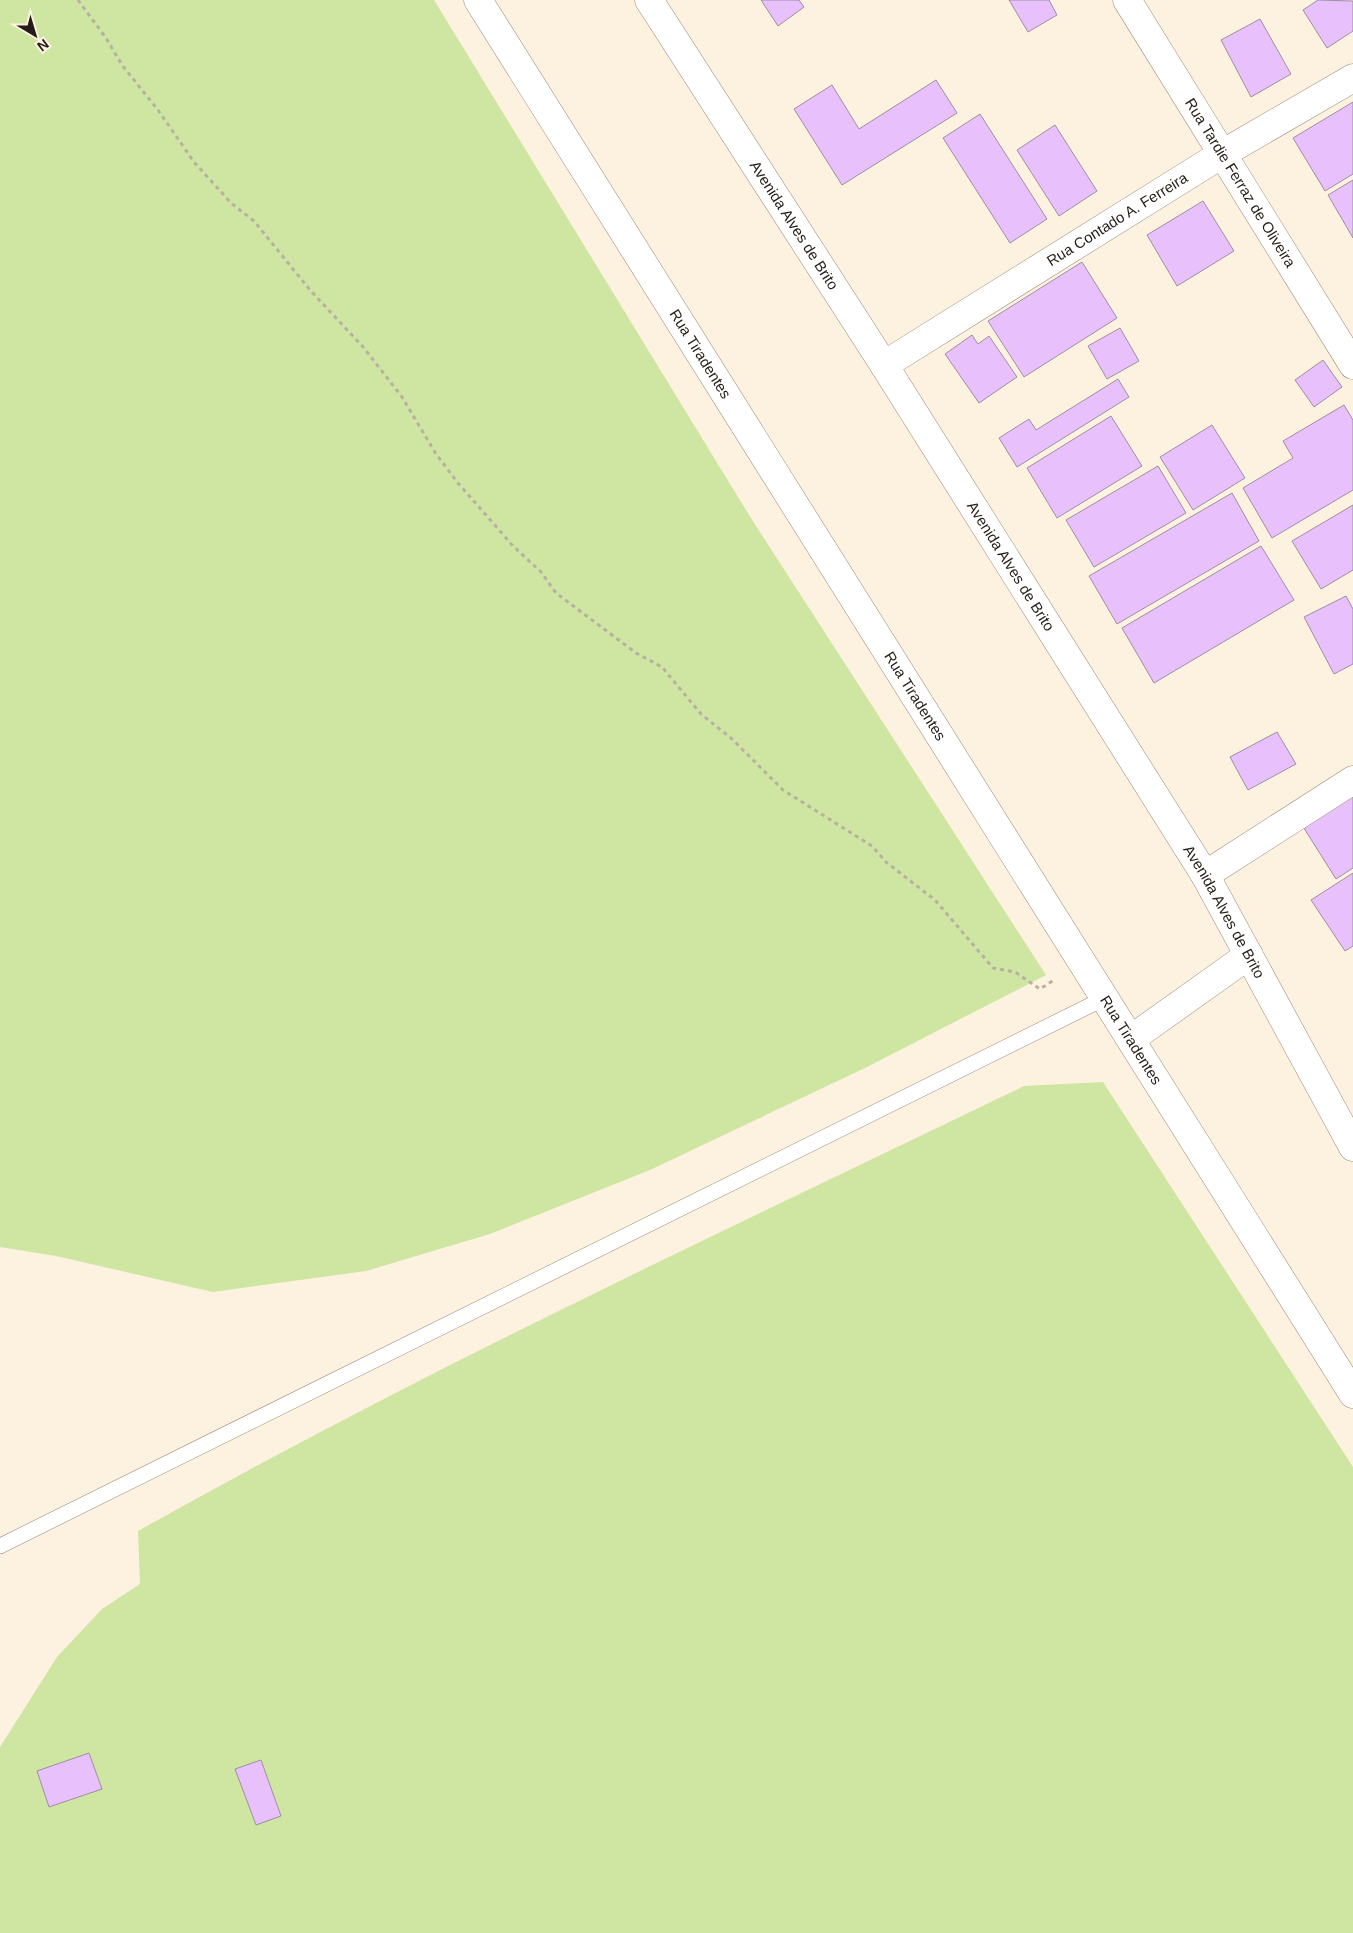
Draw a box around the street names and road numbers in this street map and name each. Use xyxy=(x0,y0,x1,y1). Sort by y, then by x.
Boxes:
street label: Rua Tardie Ferraz de Oliveira xyxy=(1182,95,1300,271)
street label: Avenida Alves de Brito xyxy=(747,157,842,293)
street label: Rua Contado A. Ferreira xyxy=(1044,168,1191,269)
street label: Rua Tiradentes xyxy=(666,306,735,401)
street label: Avenida Alves de Brito xyxy=(964,498,1058,634)
street label: Rua Tiradentes xyxy=(881,648,950,744)
street label: Avenida Alves de Brito xyxy=(1180,842,1268,981)
street label: Rua Tiradentes xyxy=(1097,992,1166,1087)

